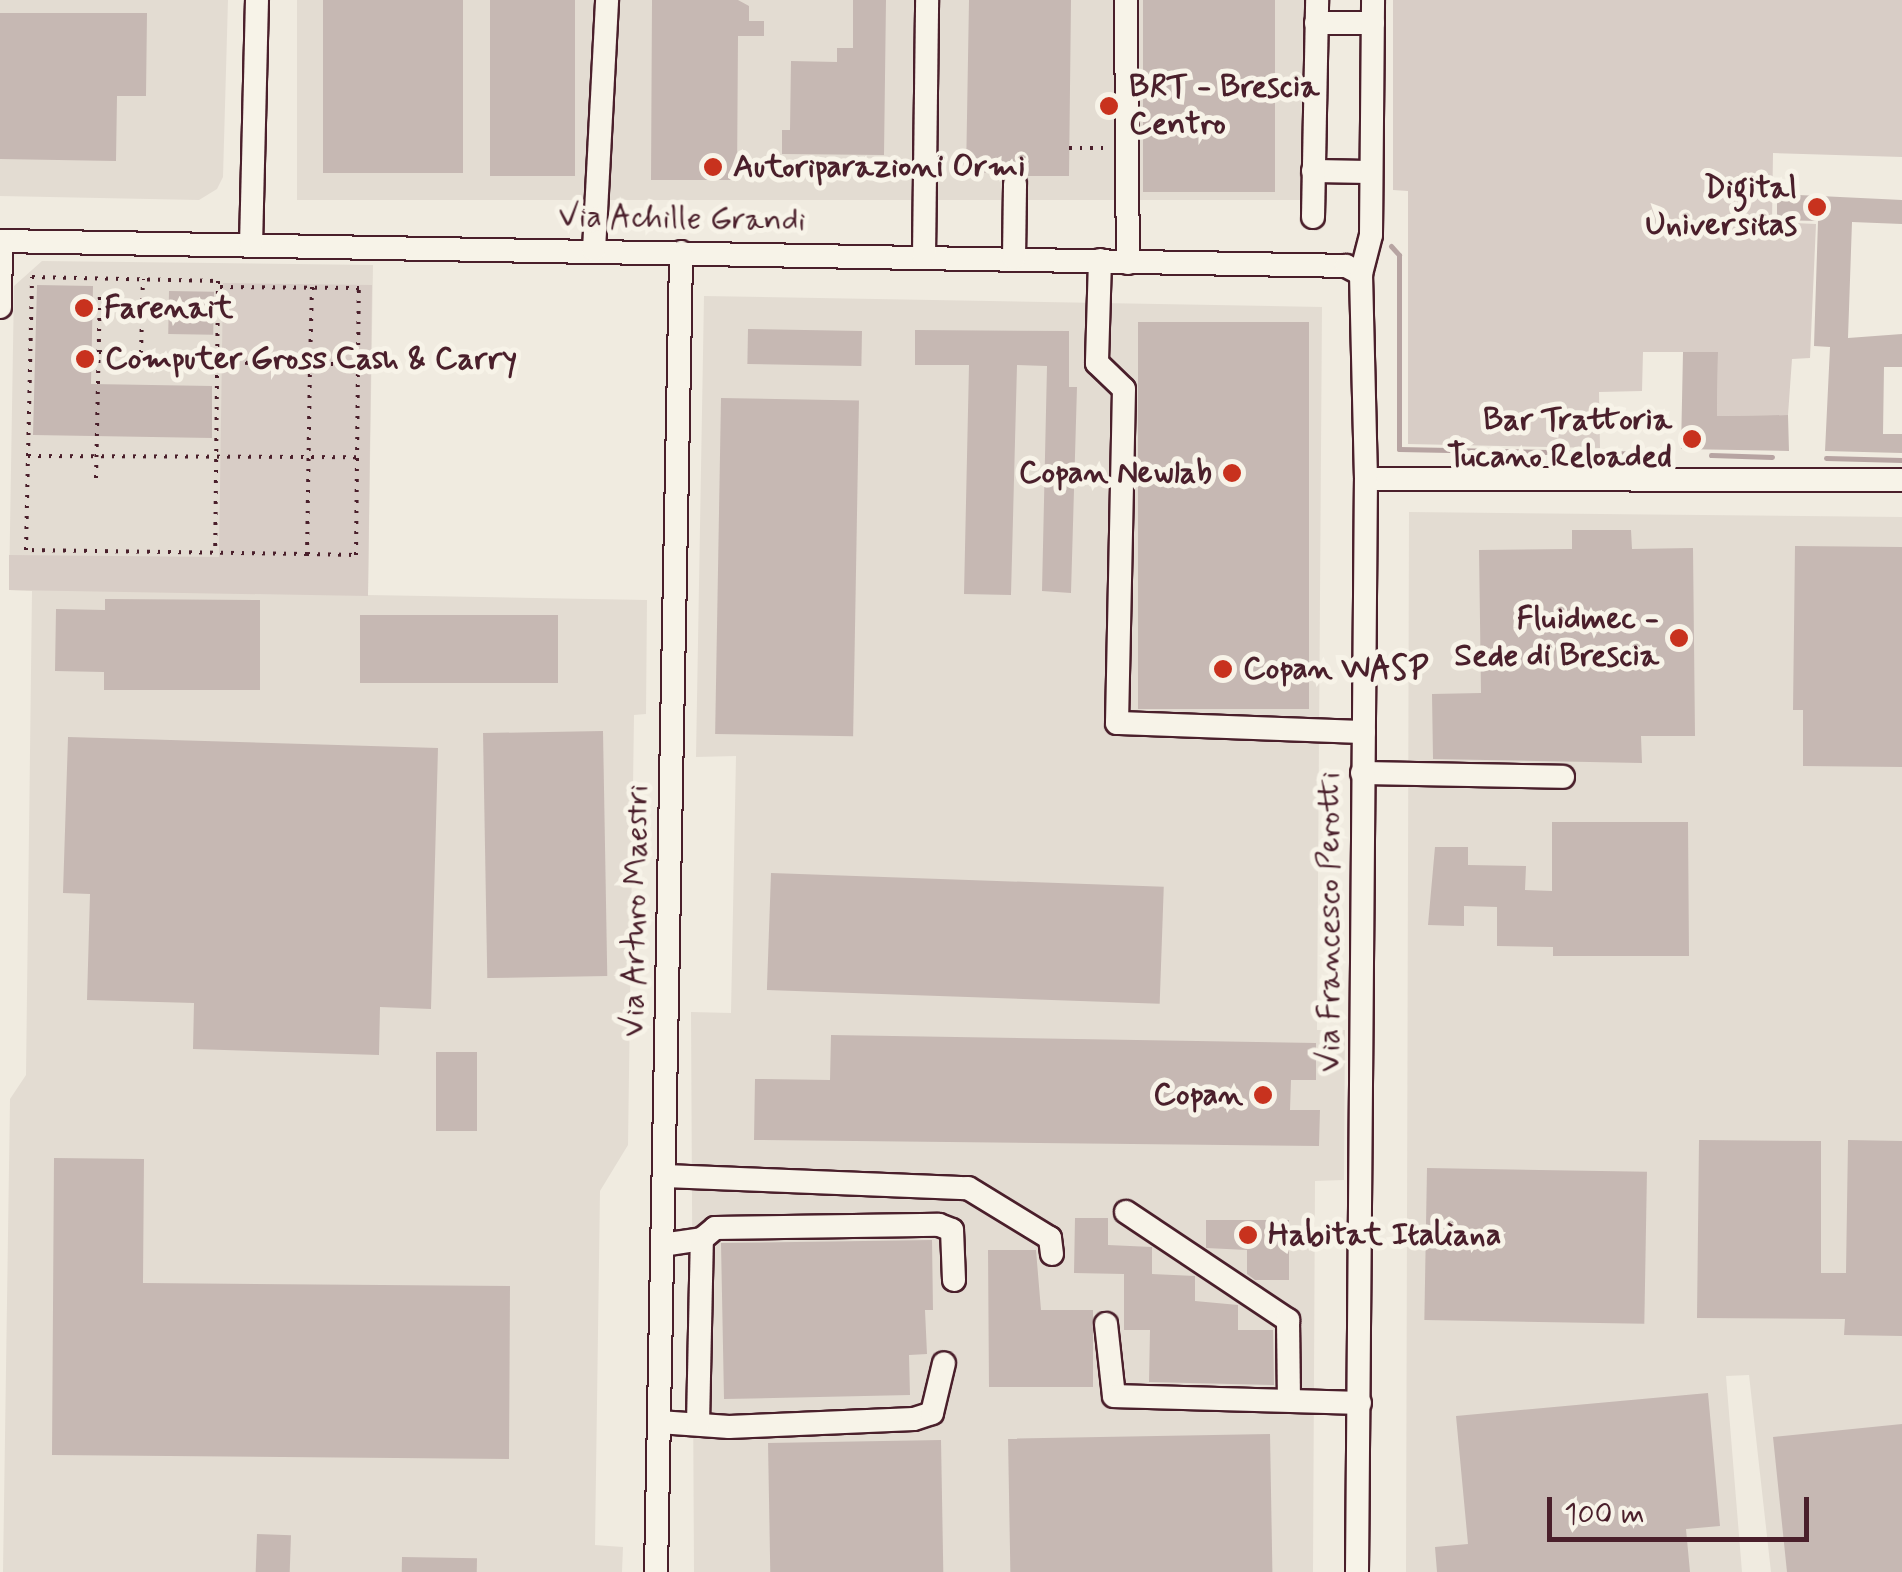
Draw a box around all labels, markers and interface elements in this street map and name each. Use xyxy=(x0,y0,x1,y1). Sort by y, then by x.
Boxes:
place label: BRT - Brescia Centro xyxy=(1129,69,1320,144)
marker: BRT - Brescia Centro xyxy=(1098,95,1120,117)
place label: Autoriparazioni Ormi xyxy=(733,148,1025,186)
marker: Autoriparazioni Ormi xyxy=(702,156,724,178)
place label: Digital Universitas xyxy=(1645,170,1797,245)
marker: Digital Universitas xyxy=(1806,196,1828,218)
street label: Via Achille Grandi xyxy=(557,198,807,240)
place label: Farenait xyxy=(104,289,233,327)
marker: Farenait xyxy=(73,297,95,319)
place label: Computer Gross Cash & Carry xyxy=(105,340,519,378)
marker: Computer Gross Cash & Carry xyxy=(74,348,96,370)
place label: Bar Trattoria Tucano Reloaded xyxy=(1447,402,1672,477)
marker: Bar Trattoria Tucano Reloaded xyxy=(1681,428,1703,450)
place label: Copan Newlab xyxy=(1019,454,1212,492)
marker: Copan Newlab xyxy=(1221,462,1243,484)
place label: Fluidmec - Sede di Brescia xyxy=(1456,601,1659,676)
marker: Fluidmec - Sede di Brescia xyxy=(1668,627,1690,649)
place label: Copan WASP xyxy=(1243,650,1429,688)
marker: Copan WASP xyxy=(1212,658,1234,680)
street label: Via Francesco Perotti xyxy=(1311,774,1349,1070)
street label: Via Arturo Maestri xyxy=(615,784,657,1038)
place label: Copan xyxy=(1153,1076,1243,1114)
marker: Copan xyxy=(1252,1084,1274,1106)
place label: Habitat Italiana xyxy=(1268,1216,1508,1254)
marker: Habitat Italiana xyxy=(1237,1224,1259,1246)
scale bar xyxy=(1552,1477,1814,1539)
text: 100 m xyxy=(1564,1495,1645,1534)

